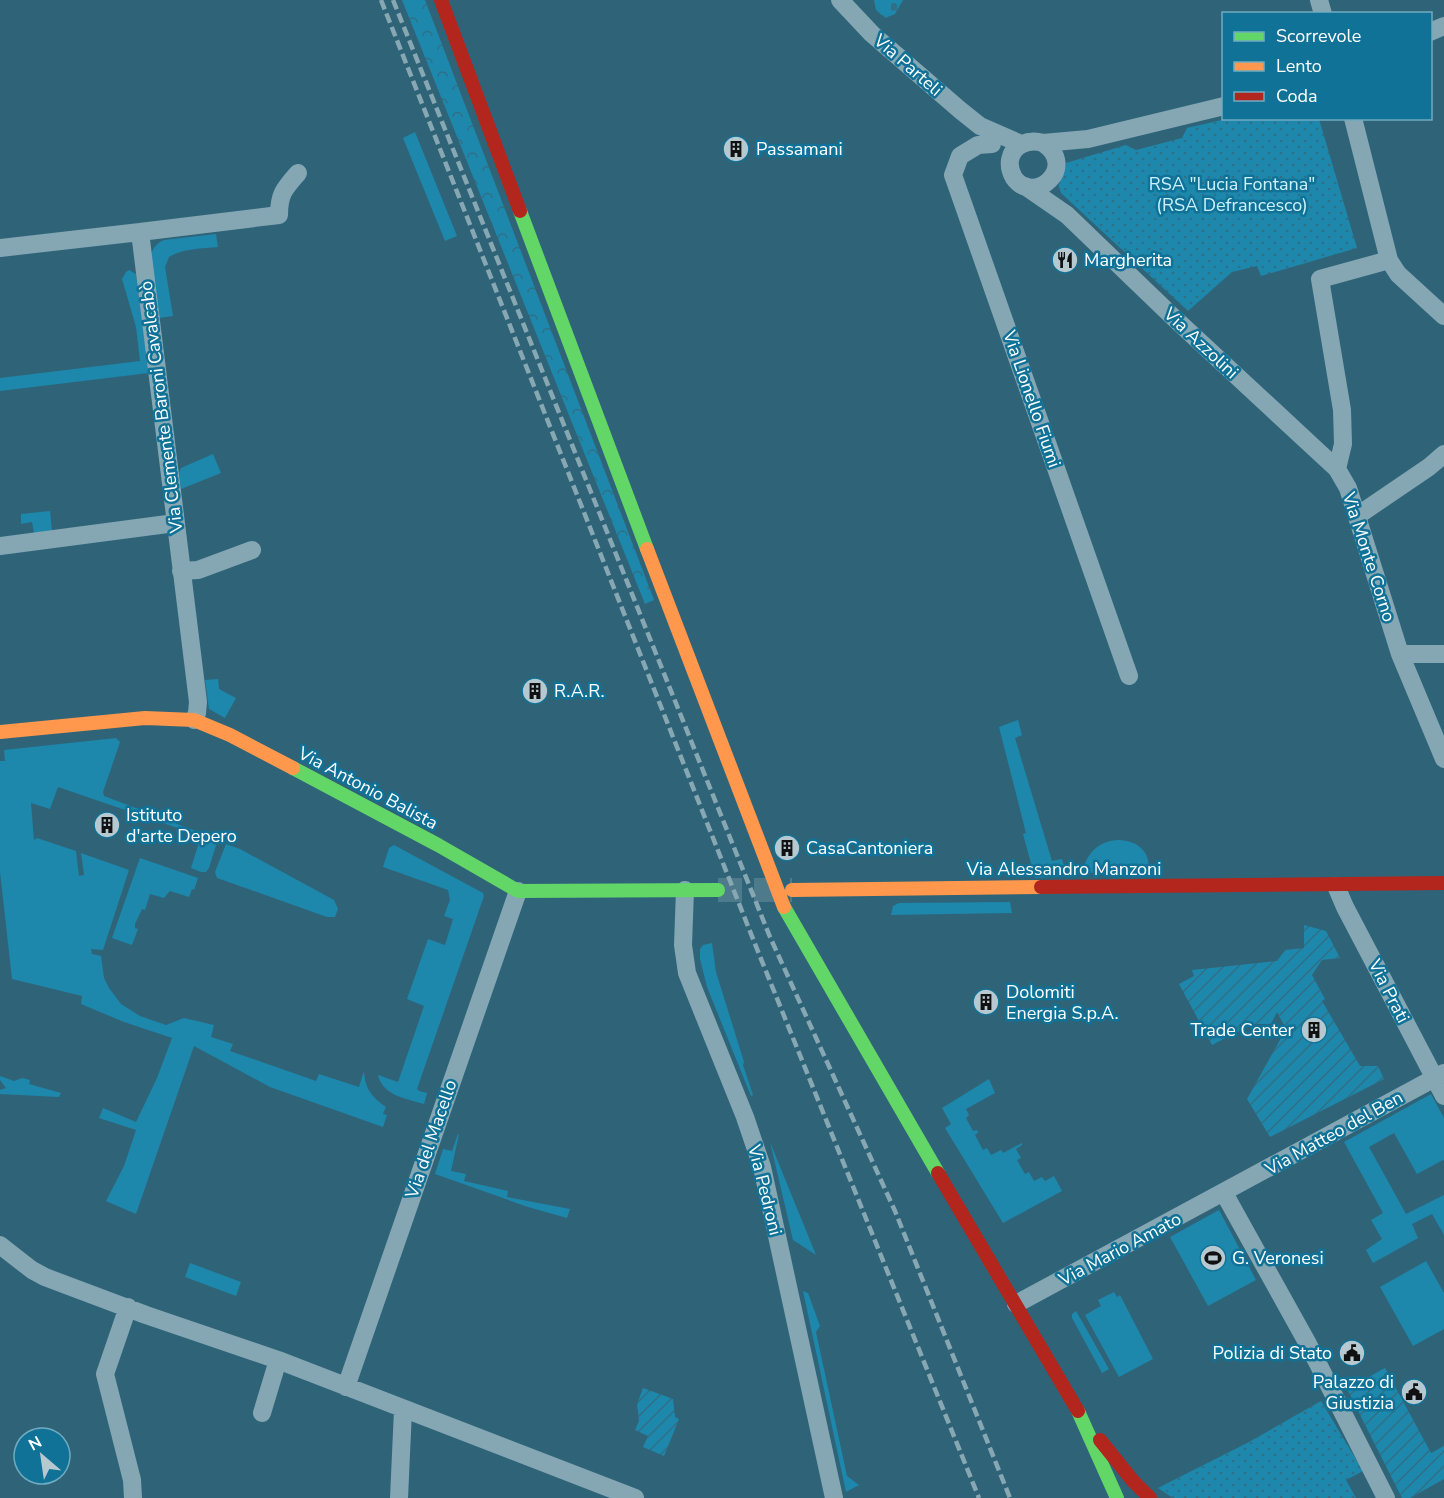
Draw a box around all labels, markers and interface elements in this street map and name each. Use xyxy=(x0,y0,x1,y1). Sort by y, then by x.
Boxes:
legend xyxy=(1222,12,1432,120)
text: Scorrevole xyxy=(1276,24,1361,48)
street label: Via Parteli xyxy=(868,28,947,101)
text: Lento xyxy=(1276,54,1322,78)
text: Coda xyxy=(1276,84,1318,108)
building icon: Passamani xyxy=(721,134,751,164)
place label: Passamani xyxy=(756,137,843,161)
park label: RSA "Lucia Fontana" (RSA Defrancesco) xyxy=(1149,172,1315,217)
restaurant icon: Margherita xyxy=(1050,245,1080,275)
place label: Margherita xyxy=(1084,248,1172,272)
street label: Via Clemente Baroni Cavalcabò xyxy=(134,280,188,535)
street label: Via Azzolini xyxy=(1158,301,1244,384)
street label: Via Lionello Fiumi xyxy=(997,326,1067,471)
street label: Via Monte Corno xyxy=(1336,488,1401,625)
building icon: R.A.R. xyxy=(520,676,550,706)
place label: R.A.R. xyxy=(554,679,604,703)
street label: Via Antonio Balista xyxy=(293,741,442,835)
place label: Istituto d'arte Depero xyxy=(126,803,237,848)
building icon: Istituto d'arte Depero xyxy=(92,810,122,840)
building icon: CasaCantoniera xyxy=(772,833,802,863)
place label: CasaCantoniera xyxy=(806,836,933,860)
street label: Via Alessandro Manzoni xyxy=(966,857,1161,881)
street label: Via Prati xyxy=(1362,954,1415,1027)
place label: Dolomiti Energia S.p.A. xyxy=(1006,980,1119,1025)
building icon: Dolomiti Energia S.p.A. xyxy=(971,987,1001,1017)
building icon: Trade Center xyxy=(1299,1015,1329,1045)
place label: Trade Center xyxy=(1190,1018,1295,1042)
street label: Via del Macello xyxy=(399,1076,463,1202)
street label: Via Matteo del Ben xyxy=(1260,1085,1407,1181)
street label: Via Pedroni xyxy=(742,1141,788,1238)
street label: Via Mario Amato xyxy=(1054,1207,1185,1292)
sports icon: G. Veronesi xyxy=(1198,1243,1228,1273)
place label: G. Veronesi xyxy=(1232,1246,1324,1270)
public building icon: Polizia di Stato xyxy=(1337,1338,1367,1368)
place label: Polizia di Stato xyxy=(1212,1341,1332,1365)
place label: Palazzo di Giustizia xyxy=(1313,1370,1394,1415)
public building icon: Palazzo di Giustizia xyxy=(1399,1377,1429,1407)
north arrow xyxy=(12,1426,72,1486)
text: N xyxy=(25,1431,46,1456)

